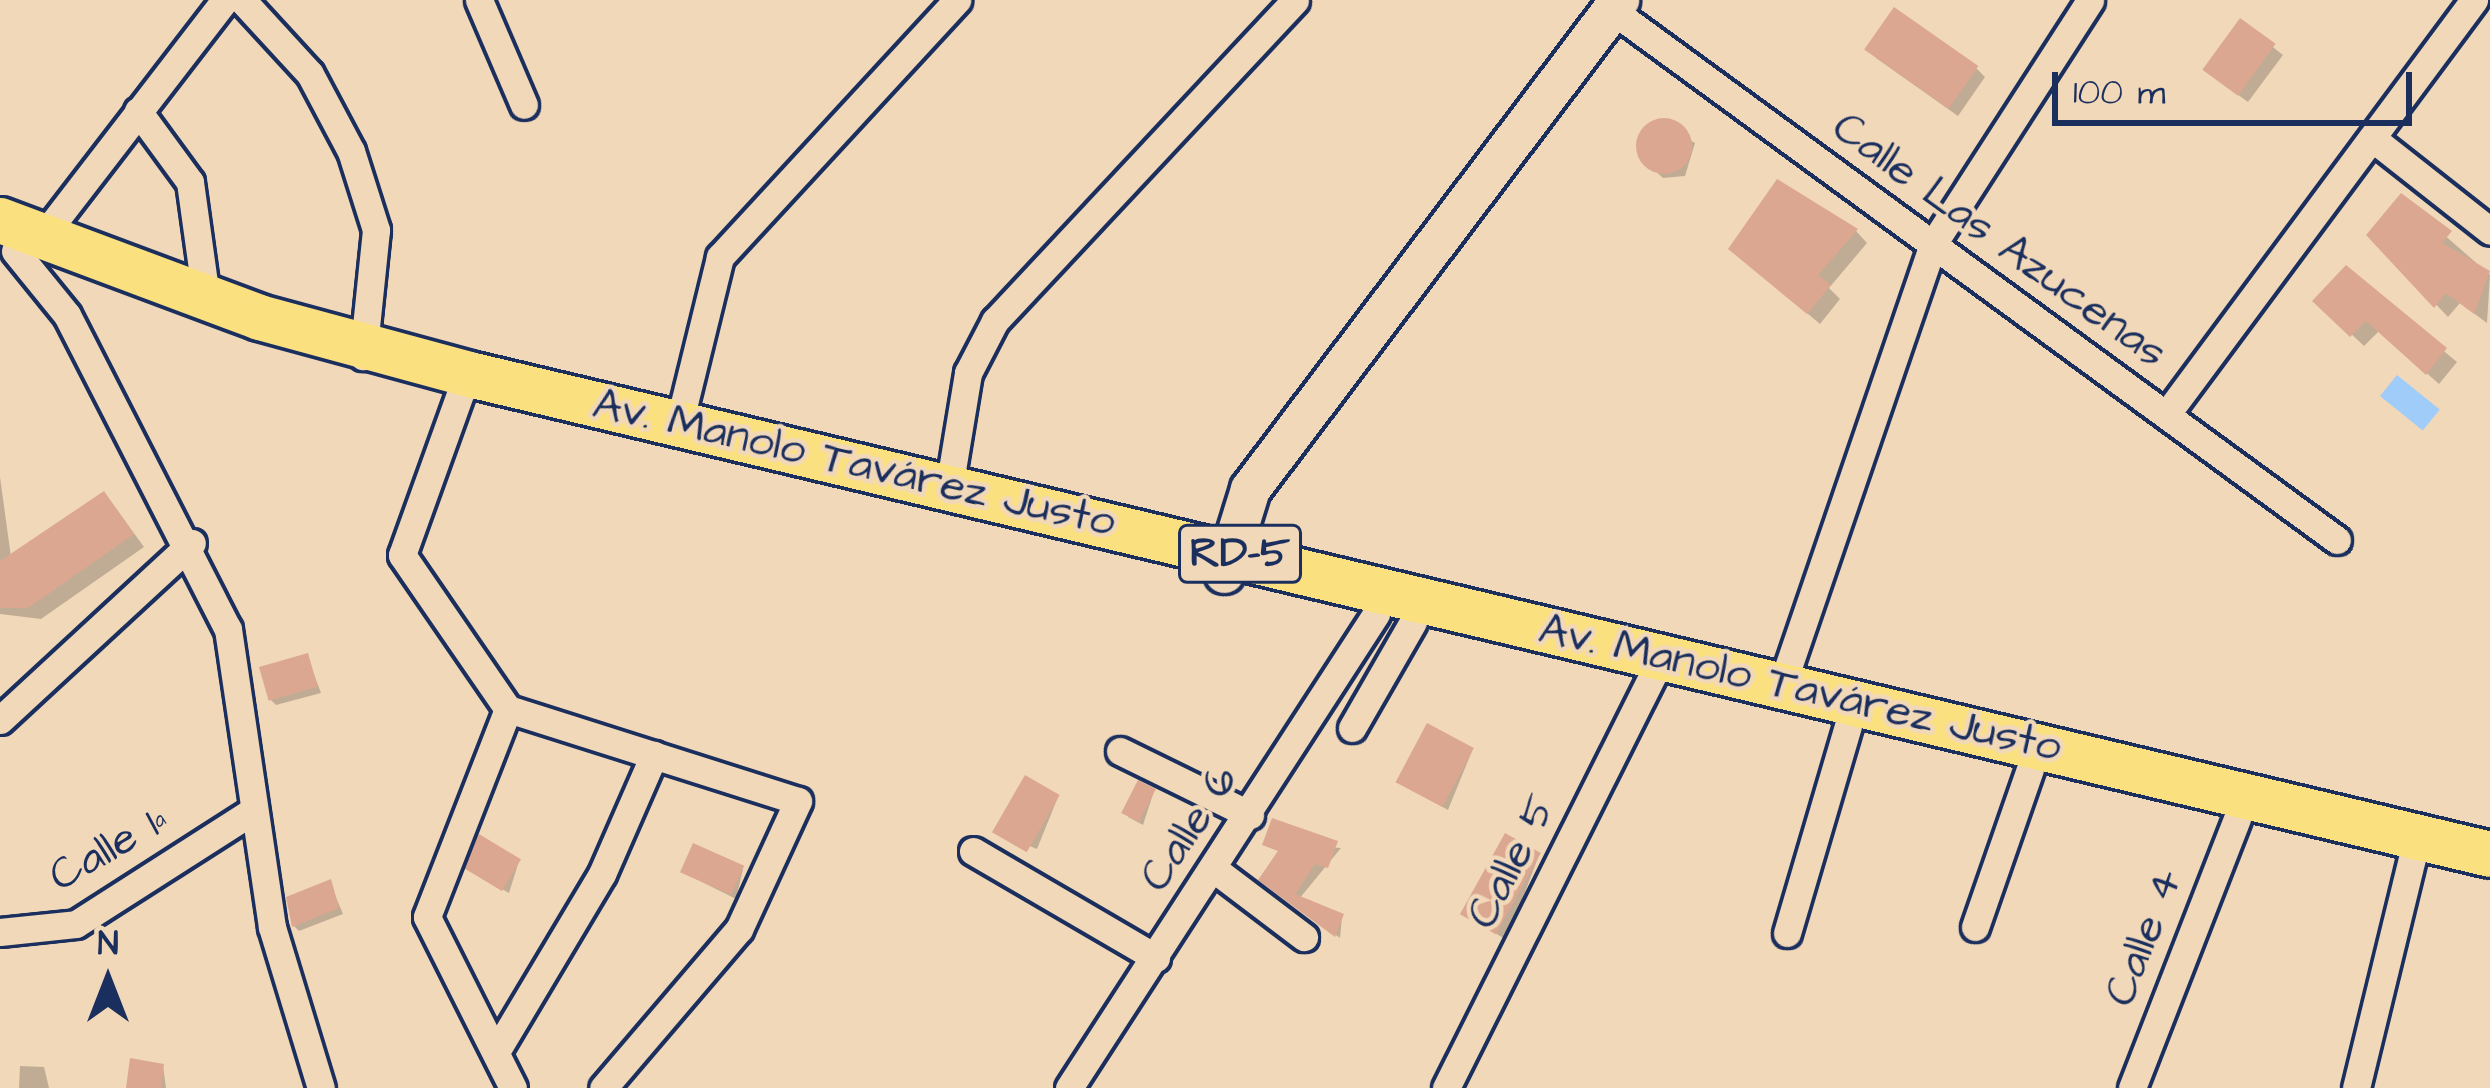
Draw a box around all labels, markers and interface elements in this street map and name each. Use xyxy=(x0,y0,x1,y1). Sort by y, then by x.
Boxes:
scale bar xyxy=(2058,48,2418,122)
text: 100 m xyxy=(2073,67,2165,118)
street label: Calle Las Azucenas xyxy=(1821,101,2177,381)
street label: Av. Manolo Tavárez Justo xyxy=(588,378,1120,550)
road number: RD-5 xyxy=(1177,518,1303,590)
street label: Av. Manolo Tavárez Justo xyxy=(1534,603,2066,775)
street label: Calle 6 xyxy=(1129,756,1251,902)
street label: Calle 5 xyxy=(1456,786,1570,938)
street label: Calle 1ª xyxy=(40,794,178,904)
street label: Calle 4 xyxy=(2094,862,2196,1014)
north arrow xyxy=(48,920,168,1040)
text: N xyxy=(98,921,118,967)

